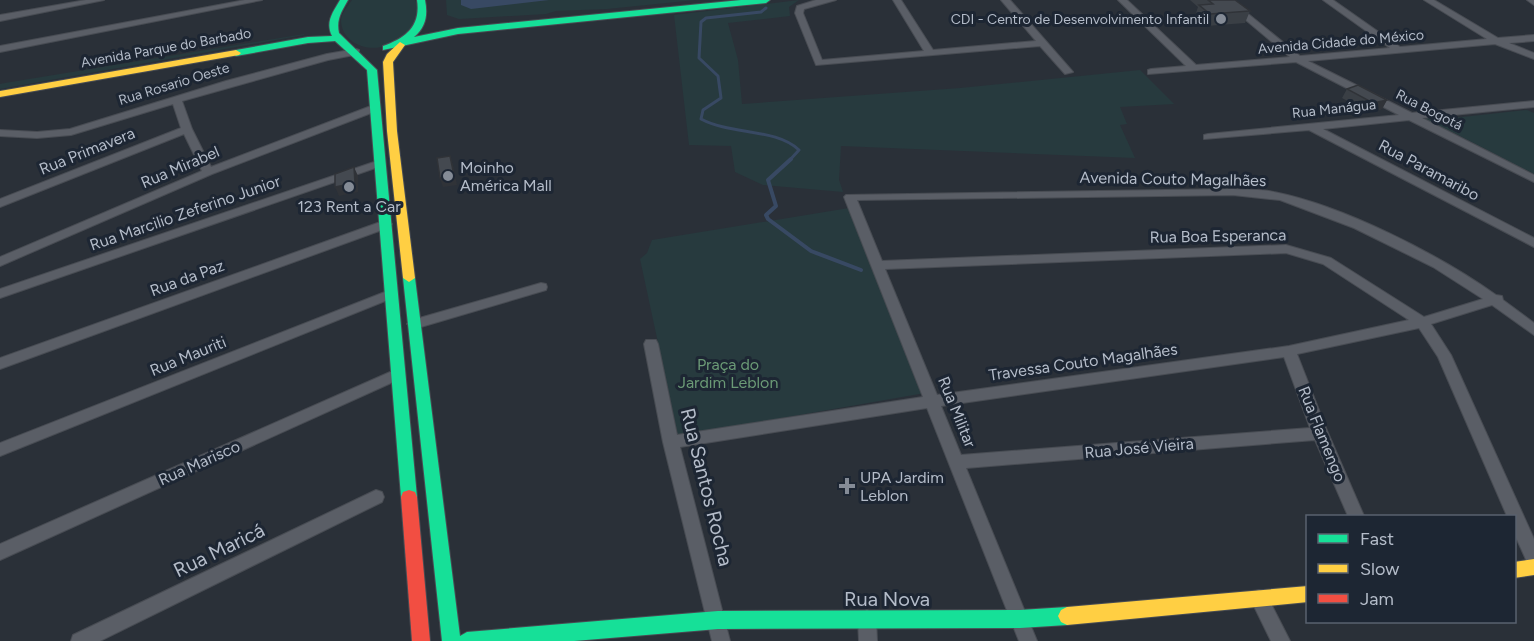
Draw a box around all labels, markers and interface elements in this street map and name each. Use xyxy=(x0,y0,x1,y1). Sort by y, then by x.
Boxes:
place label: CDI - Centro de Desenvolvimento Infantil xyxy=(951,11,1209,28)
marker: CDI - Centro de Desenvolvimento Infantil xyxy=(1214,12,1228,26)
street label: Avenida Parque do Barbado xyxy=(79,25,253,71)
street label: Avenida Cidade do México xyxy=(1257,26,1425,58)
street label: Rua Rosario Oeste xyxy=(116,59,232,109)
street label: Rua Bogotá xyxy=(1393,86,1465,134)
street label: Rua Manágua xyxy=(1291,96,1377,122)
street label: Rua Primavera xyxy=(36,123,138,179)
street label: Rua Paramaribo xyxy=(1375,135,1483,205)
street label: Rua Mirabel xyxy=(138,142,222,192)
place label: Moinho América Mall xyxy=(460,158,552,195)
street label: Avenida Couto Magalhães xyxy=(1080,168,1266,190)
marker: Moinho América Mall xyxy=(441,169,455,183)
street label: Rua Marcilio Zeferino Junior xyxy=(87,171,283,255)
marker: 123 Rent a Car xyxy=(342,180,356,194)
place label: 123 Rent a Car xyxy=(297,197,401,216)
street label: Rua Boa Esperanca xyxy=(1150,225,1286,247)
street label: Rua da Paz xyxy=(147,256,227,300)
street label: Rua Mauriti xyxy=(147,332,229,380)
street label: Travessa Couto Magalhães xyxy=(987,339,1179,385)
park label: Praça do Jardim Leblon xyxy=(678,355,778,392)
street label: Rua Militar xyxy=(934,374,980,451)
street label: Rua Flamengo xyxy=(1294,383,1350,485)
street label: Rua Santos Rocha xyxy=(676,405,738,569)
street label: Rua José Vieira xyxy=(1084,434,1194,462)
street label: Rua Marisco xyxy=(155,437,243,489)
place label: UPA Jardim Leblon xyxy=(860,468,944,505)
marker: UPA Jardim Leblon xyxy=(838,477,856,495)
legend xyxy=(1306,515,1516,623)
street label: Rua Maricá xyxy=(170,518,268,582)
text: Fast xyxy=(1360,528,1394,550)
text: Slow xyxy=(1360,558,1399,580)
street label: Rua Nova xyxy=(844,587,930,611)
text: Jam xyxy=(1360,588,1394,610)

